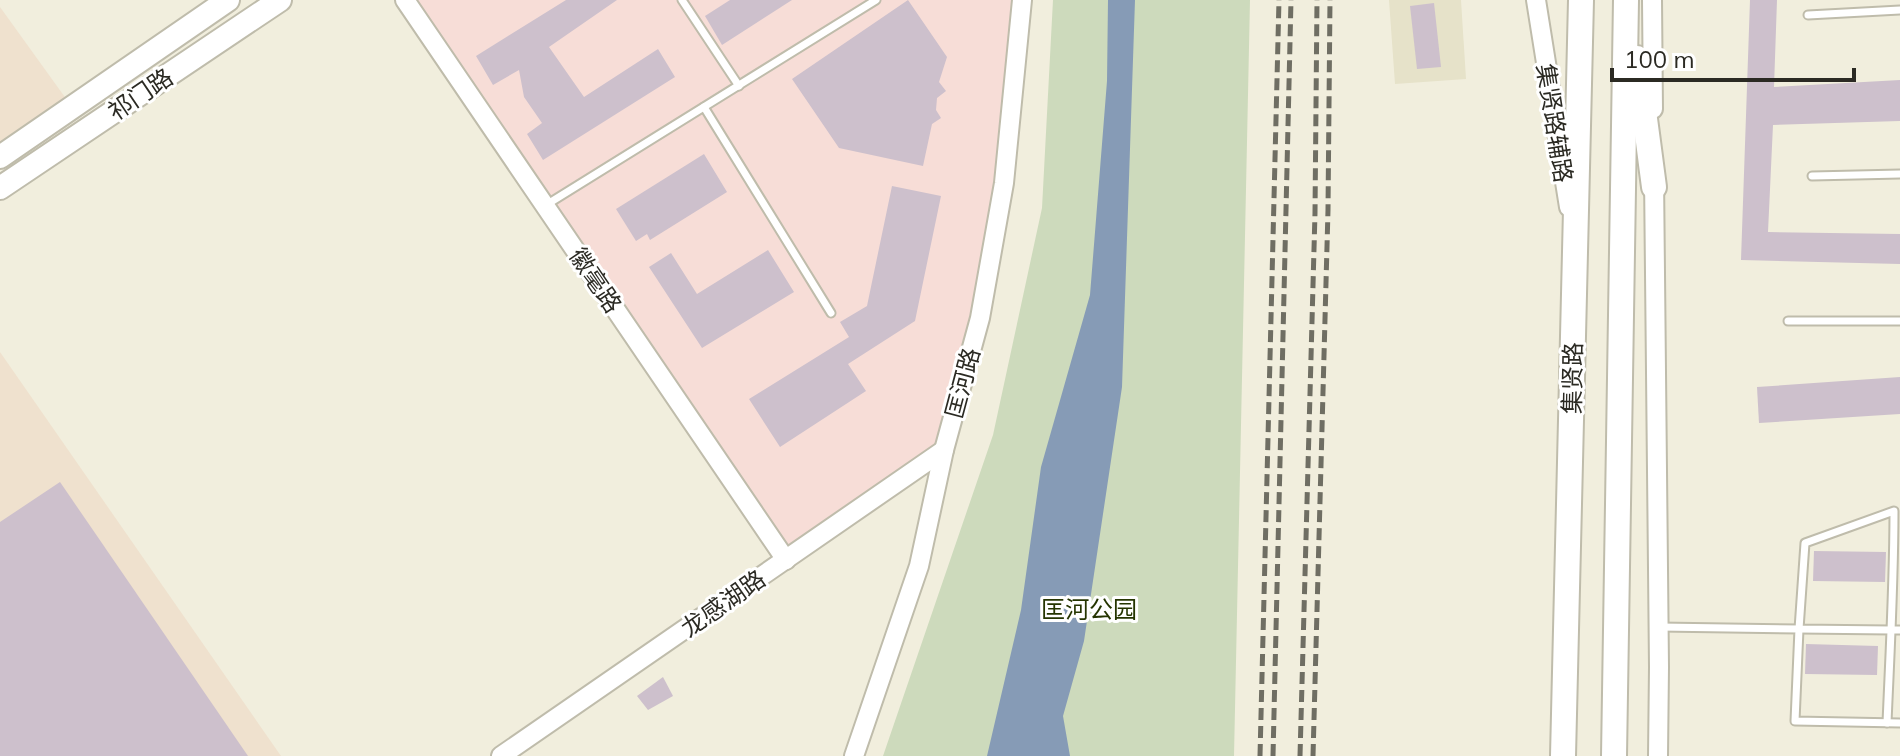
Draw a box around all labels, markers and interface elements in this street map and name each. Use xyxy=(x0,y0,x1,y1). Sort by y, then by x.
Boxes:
scale bar xyxy=(1612,32,1854,82)
text: 100 m xyxy=(1624,44,1695,74)
street label: 祁门路 xyxy=(102,61,178,127)
street label: 集贤路辅路 xyxy=(1531,61,1579,185)
street label: 徽毫路 xyxy=(563,242,629,318)
street label: 集贤路 xyxy=(1556,342,1588,414)
street label: 匡河路 xyxy=(938,344,986,422)
street label: 龙感湖路 xyxy=(675,563,771,643)
park label: 匡河公园 xyxy=(1041,594,1137,624)

